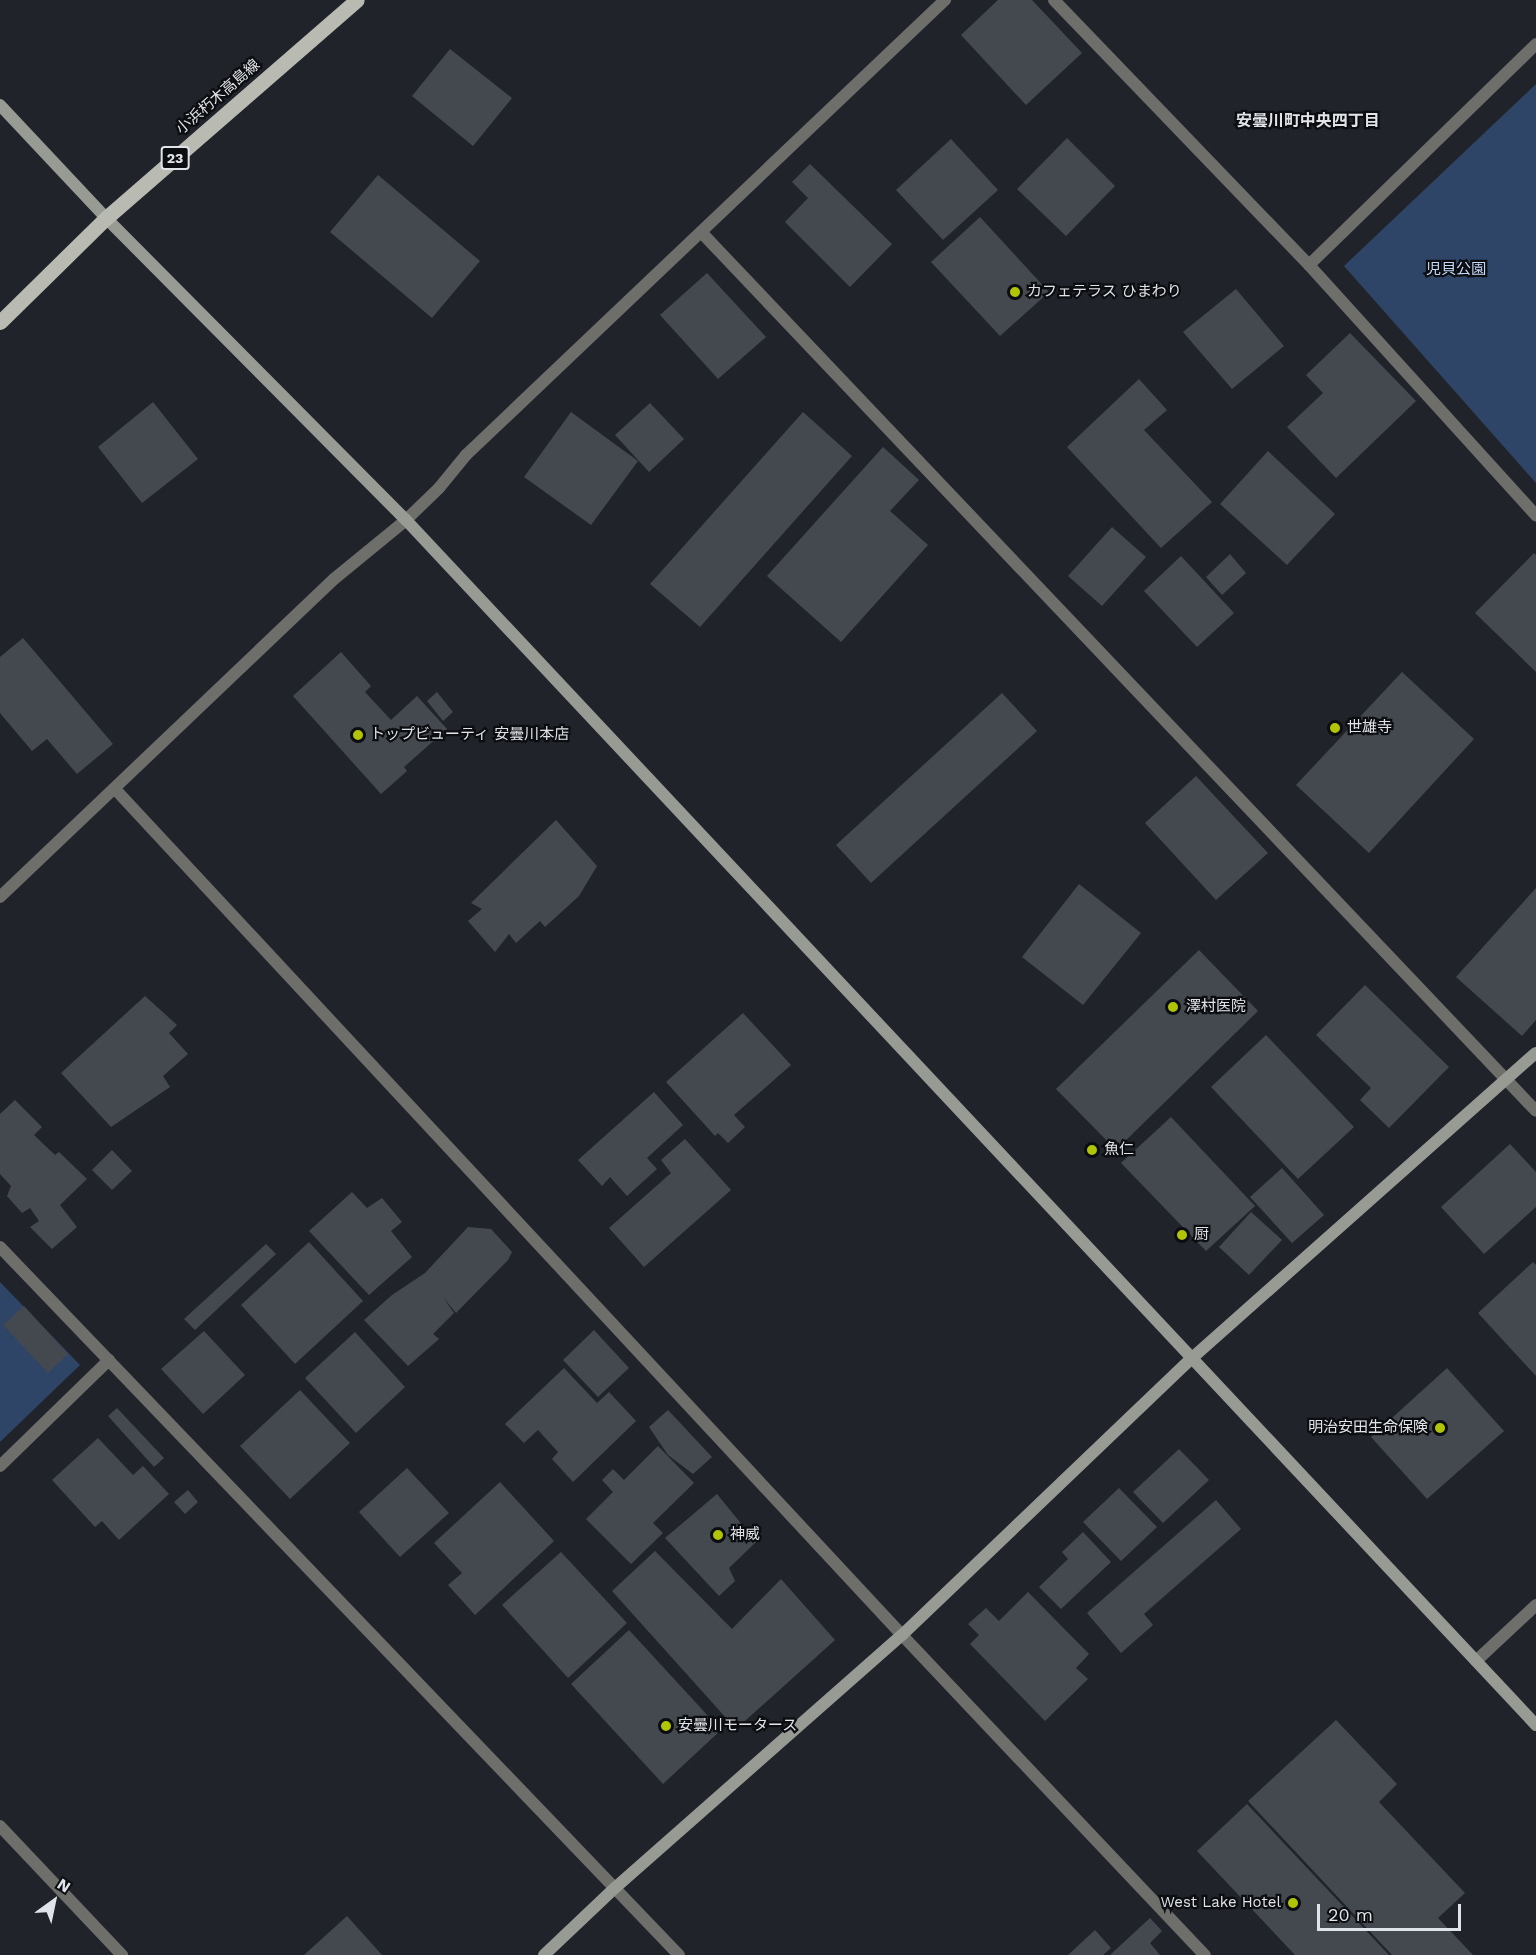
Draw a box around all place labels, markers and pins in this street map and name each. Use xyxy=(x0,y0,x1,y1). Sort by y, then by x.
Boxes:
place label: カフェテラス ひまわり xyxy=(1027,283,1182,301)
marker: カフェテラス ひまわり xyxy=(1008,285,1022,299)
place label: 世雄寺 xyxy=(1347,719,1392,737)
marker: 世雄寺 xyxy=(1328,721,1342,735)
place label: トップビューティ 安曇川本店 xyxy=(370,726,570,744)
marker: トップビューティ 安曇川本店 xyxy=(351,728,365,742)
marker: 澤村医院 xyxy=(1164,998,1182,1016)
place label: 澤村医院 xyxy=(1186,998,1246,1016)
place label: 魚仁 xyxy=(1104,1141,1134,1159)
marker: 魚仁 xyxy=(1085,1143,1099,1157)
place label: 厨 xyxy=(1194,1226,1209,1244)
marker: 厨 xyxy=(1175,1228,1189,1242)
place label: 明治安田生命保険 xyxy=(1308,1419,1428,1437)
marker: 明治安田生命保険 xyxy=(1433,1421,1447,1435)
place label: 神威 xyxy=(730,1526,760,1544)
marker: 神威 xyxy=(711,1528,725,1542)
place label: 安曇川モータース xyxy=(678,1717,798,1735)
marker: 安曇川モータース xyxy=(659,1719,673,1733)
place label: West Lake Hotel xyxy=(1160,1894,1281,1912)
marker: West Lake Hotel xyxy=(1286,1896,1300,1910)

